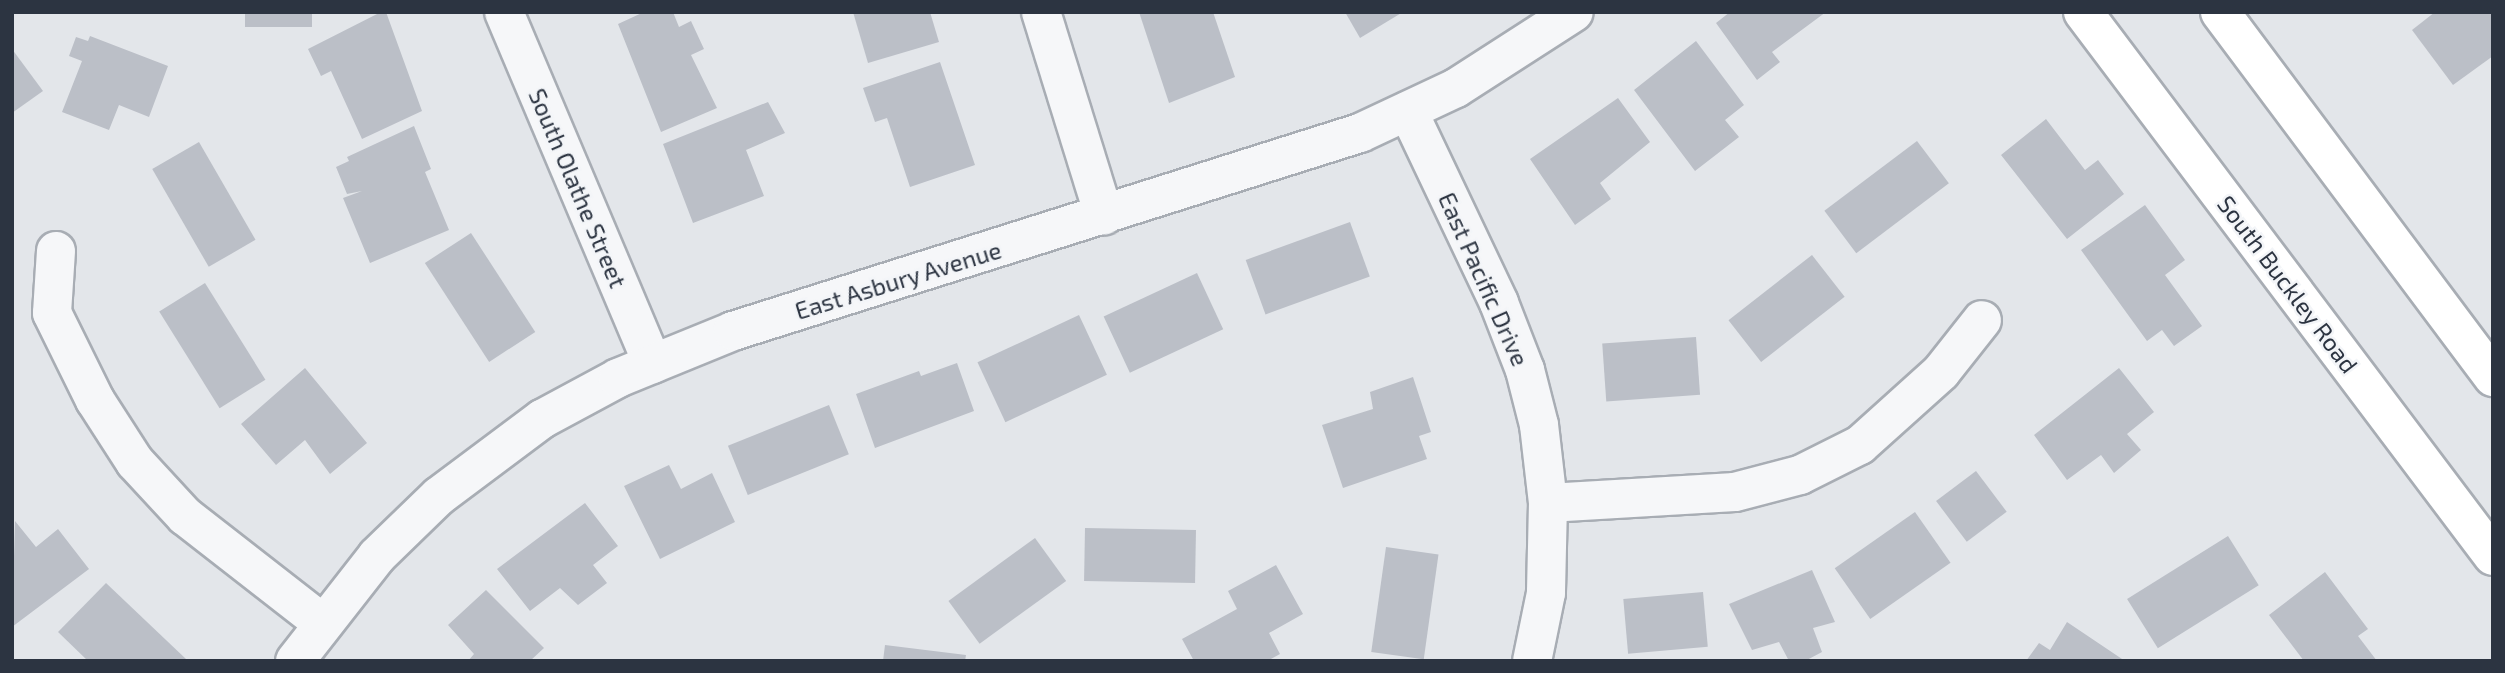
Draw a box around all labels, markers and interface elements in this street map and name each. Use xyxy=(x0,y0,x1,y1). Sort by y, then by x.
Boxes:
street label: South Olathe Street xyxy=(523,84,633,292)
street label: East Pacific Drive xyxy=(1433,188,1535,370)
street label: South Buckley Road xyxy=(2212,189,2364,379)
street label: East Asbury Avenue xyxy=(791,235,1005,325)

